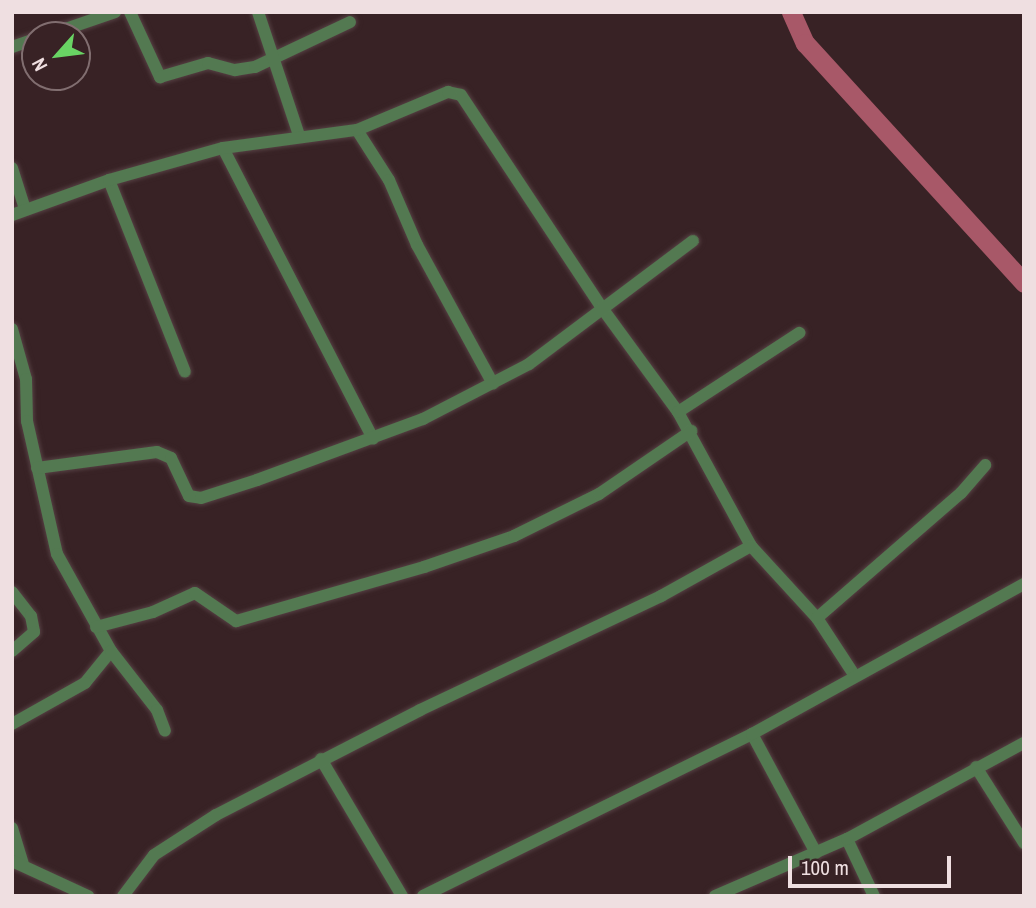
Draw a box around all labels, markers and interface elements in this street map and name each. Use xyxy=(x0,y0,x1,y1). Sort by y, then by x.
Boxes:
north arrow xyxy=(21,21,91,91)
text: N xyxy=(25,54,53,76)
scale bar xyxy=(791,842,954,886)
text: 100 m xyxy=(801,853,849,882)

